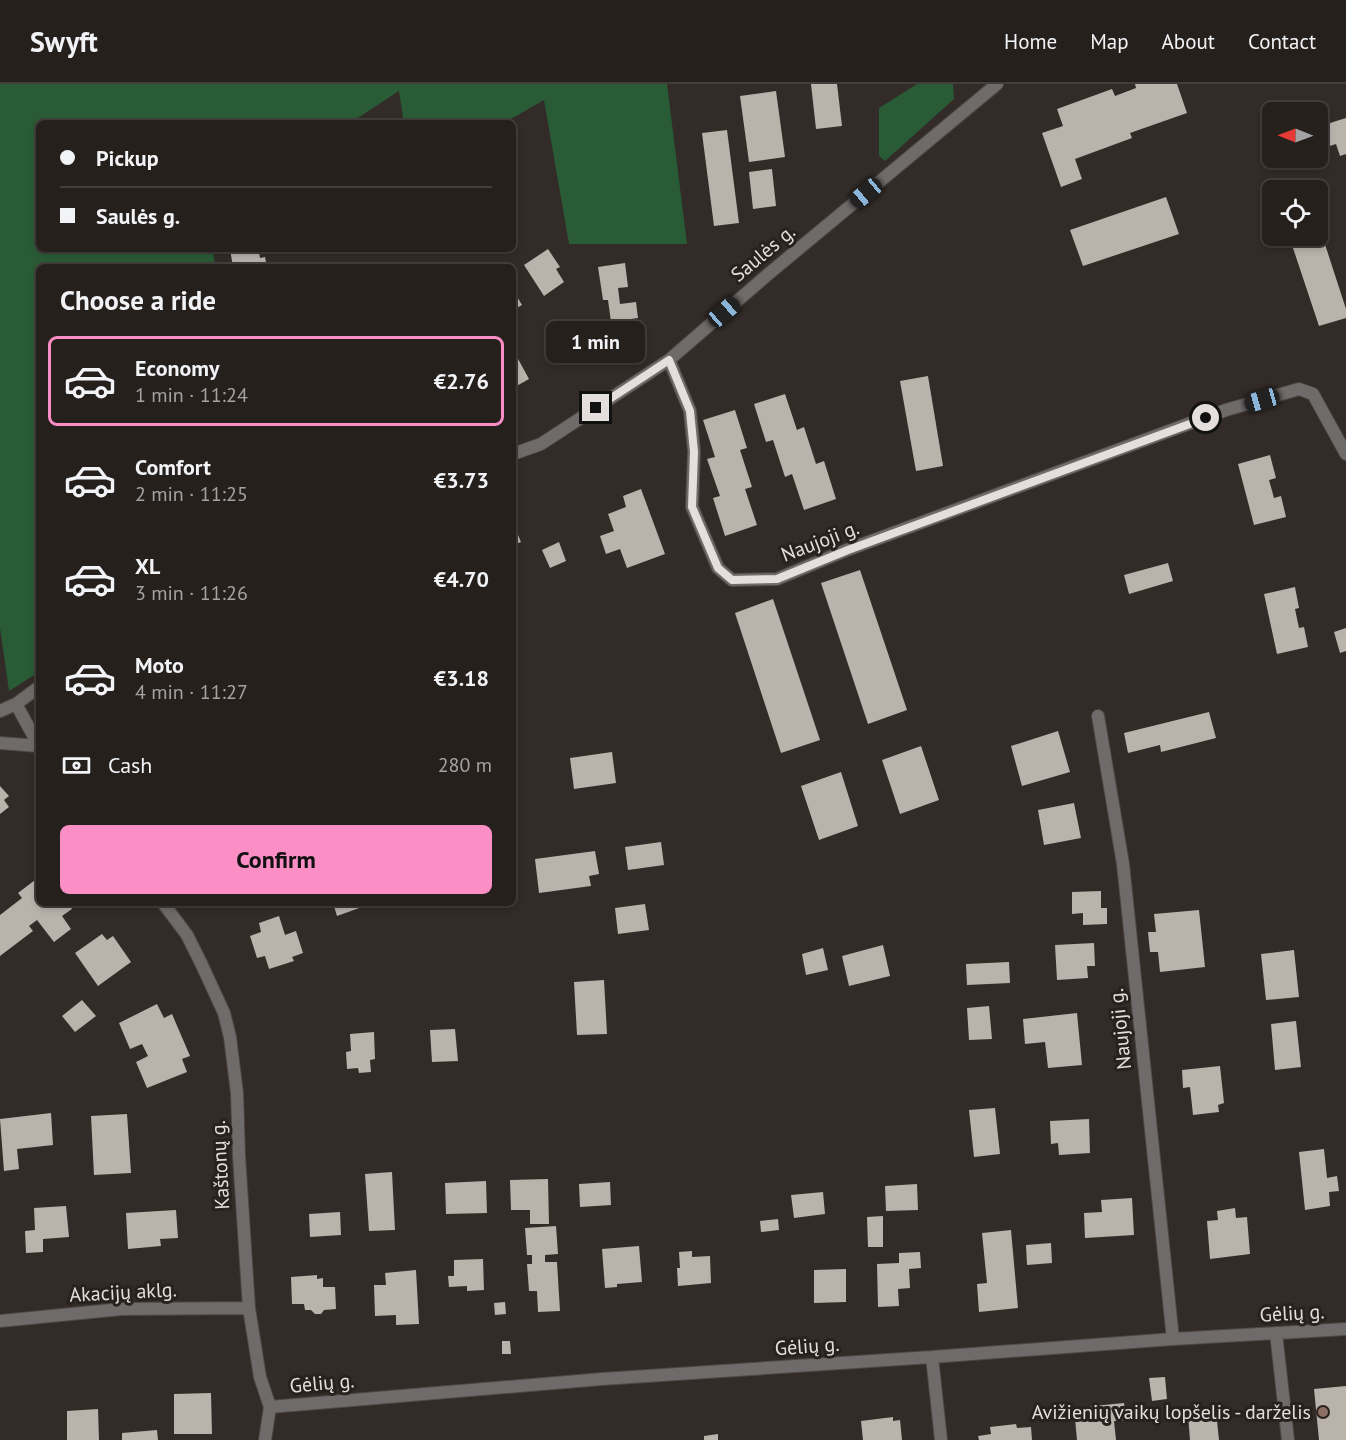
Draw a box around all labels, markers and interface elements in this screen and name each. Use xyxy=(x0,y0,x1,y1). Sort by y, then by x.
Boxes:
text: Swyft xyxy=(30,23,98,60)
text: Home xyxy=(1004,28,1057,55)
text: Map xyxy=(1090,28,1129,55)
text: About xyxy=(1162,28,1215,55)
text: Contact xyxy=(1248,28,1316,55)
north arrow xyxy=(1262,102,1328,168)
map controls xyxy=(1262,102,1328,246)
text: Pickup xyxy=(96,144,159,172)
car xyxy=(846,175,886,211)
button: locate xyxy=(1262,180,1328,246)
text: Saulės g. xyxy=(96,202,180,230)
street label: Saulės g. xyxy=(725,219,801,287)
text: Choose a ride xyxy=(60,283,216,317)
car xyxy=(705,293,743,331)
callout: 1 min xyxy=(546,321,646,363)
text: 1 min xyxy=(571,329,620,355)
icon: car xyxy=(63,354,117,408)
text: Economy xyxy=(135,354,219,382)
text: €2.76 xyxy=(434,367,489,395)
text: 1 min · 11:24 xyxy=(135,382,248,408)
car xyxy=(1242,386,1282,414)
route end xyxy=(582,394,609,421)
route start xyxy=(1192,404,1219,431)
icon: car xyxy=(63,453,117,507)
text: Comfort xyxy=(135,453,211,481)
text: €3.73 xyxy=(434,466,489,494)
text: 2 min · 11:25 xyxy=(135,481,248,507)
street label: Naujoji g. xyxy=(777,514,863,568)
icon: car xyxy=(63,552,117,606)
text: XL xyxy=(135,552,160,580)
text: €4.70 xyxy=(434,565,489,593)
text: 3 min · 11:26 xyxy=(135,580,248,606)
icon: car xyxy=(63,651,117,705)
text: Moto xyxy=(135,651,184,679)
text: €3.18 xyxy=(434,664,489,692)
text: 4 min · 11:27 xyxy=(135,679,248,705)
icon: cash xyxy=(60,749,93,782)
text: Cash xyxy=(108,751,152,779)
text: 280 m xyxy=(438,752,492,778)
button: Confirm xyxy=(60,825,492,894)
street label: Naujoji g. xyxy=(1103,987,1137,1071)
street label: Kaštonų g. xyxy=(205,1120,235,1210)
street label: Akacijų aklg. xyxy=(69,1276,177,1308)
street label: Gėlių g. xyxy=(1259,1298,1325,1328)
street label: Gėlių g. xyxy=(774,1331,840,1361)
street label: Gėlių g. xyxy=(289,1367,355,1399)
place label: Avižienių vaikų lopšelis - darželis xyxy=(1032,1399,1311,1425)
marker: Avižienių vaikų lopšelis - darželis xyxy=(1316,1405,1330,1419)

